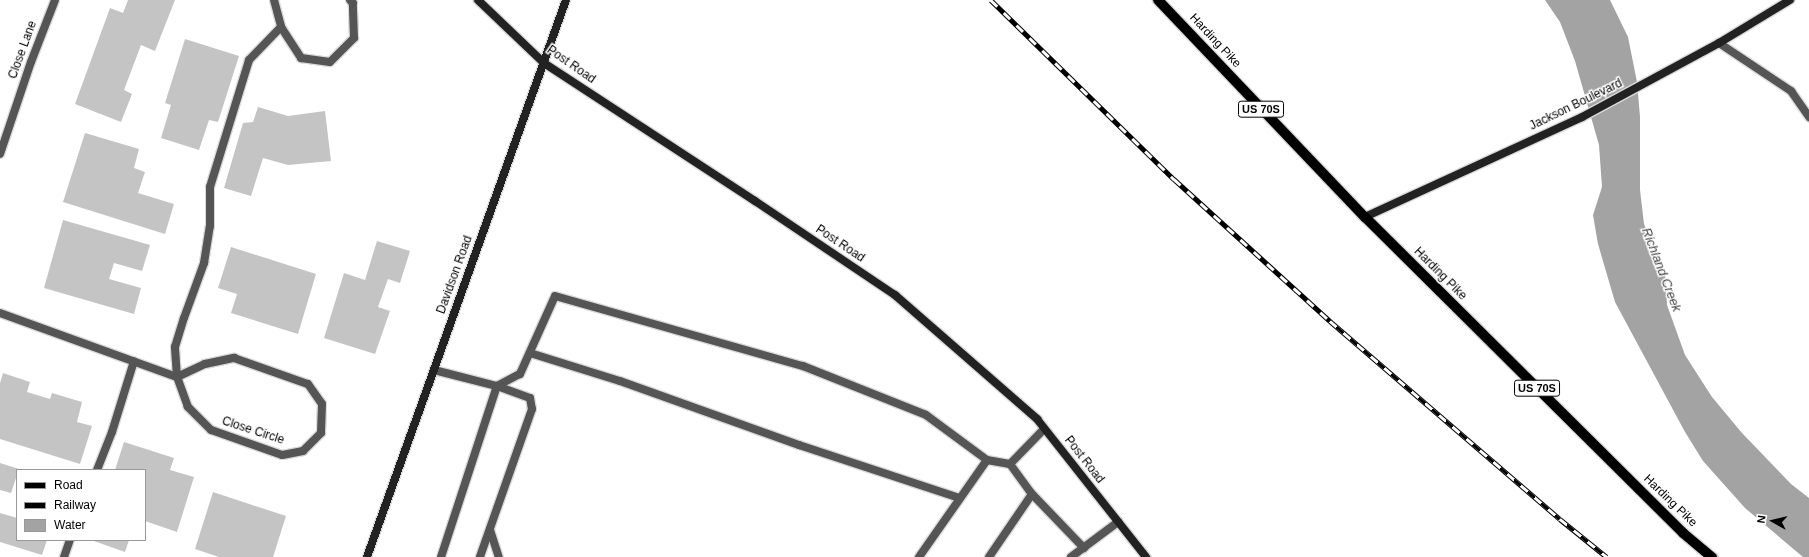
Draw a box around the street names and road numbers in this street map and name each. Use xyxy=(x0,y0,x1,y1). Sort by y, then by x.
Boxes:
street label: Harding Pike xyxy=(1186,11,1244,71)
street label: Close Lane xyxy=(6,19,40,81)
street label: Post Road xyxy=(544,43,598,87)
street label: Jackson Boulevard xyxy=(1527,76,1625,134)
road number: US 70S xyxy=(1238,100,1284,118)
street label: Post Road xyxy=(813,222,867,266)
street label: Davidson Road xyxy=(434,234,476,316)
street label: Harding Pike xyxy=(1411,245,1469,303)
road number: US 70S xyxy=(1514,379,1560,397)
street label: Close Circle xyxy=(220,414,286,448)
street label: Post Road xyxy=(1061,433,1107,487)
street label: Harding Pike xyxy=(1640,472,1700,530)

